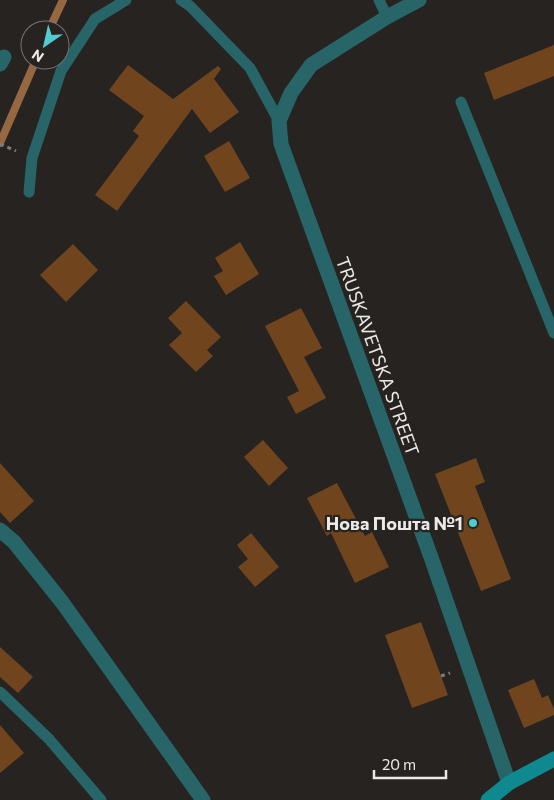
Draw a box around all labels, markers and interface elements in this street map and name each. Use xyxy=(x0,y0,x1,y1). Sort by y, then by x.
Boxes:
north arrow xyxy=(20,20,70,70)
text: N xyxy=(28,46,47,66)
street label: TRUSKAVETSKA STREET xyxy=(332,254,424,458)
place label: Нова Пошта №1 xyxy=(326,512,463,534)
marker: Нова Пошта №1 xyxy=(467,517,479,529)
scale bar xyxy=(374,748,446,780)
text: 20 m xyxy=(382,755,416,773)

